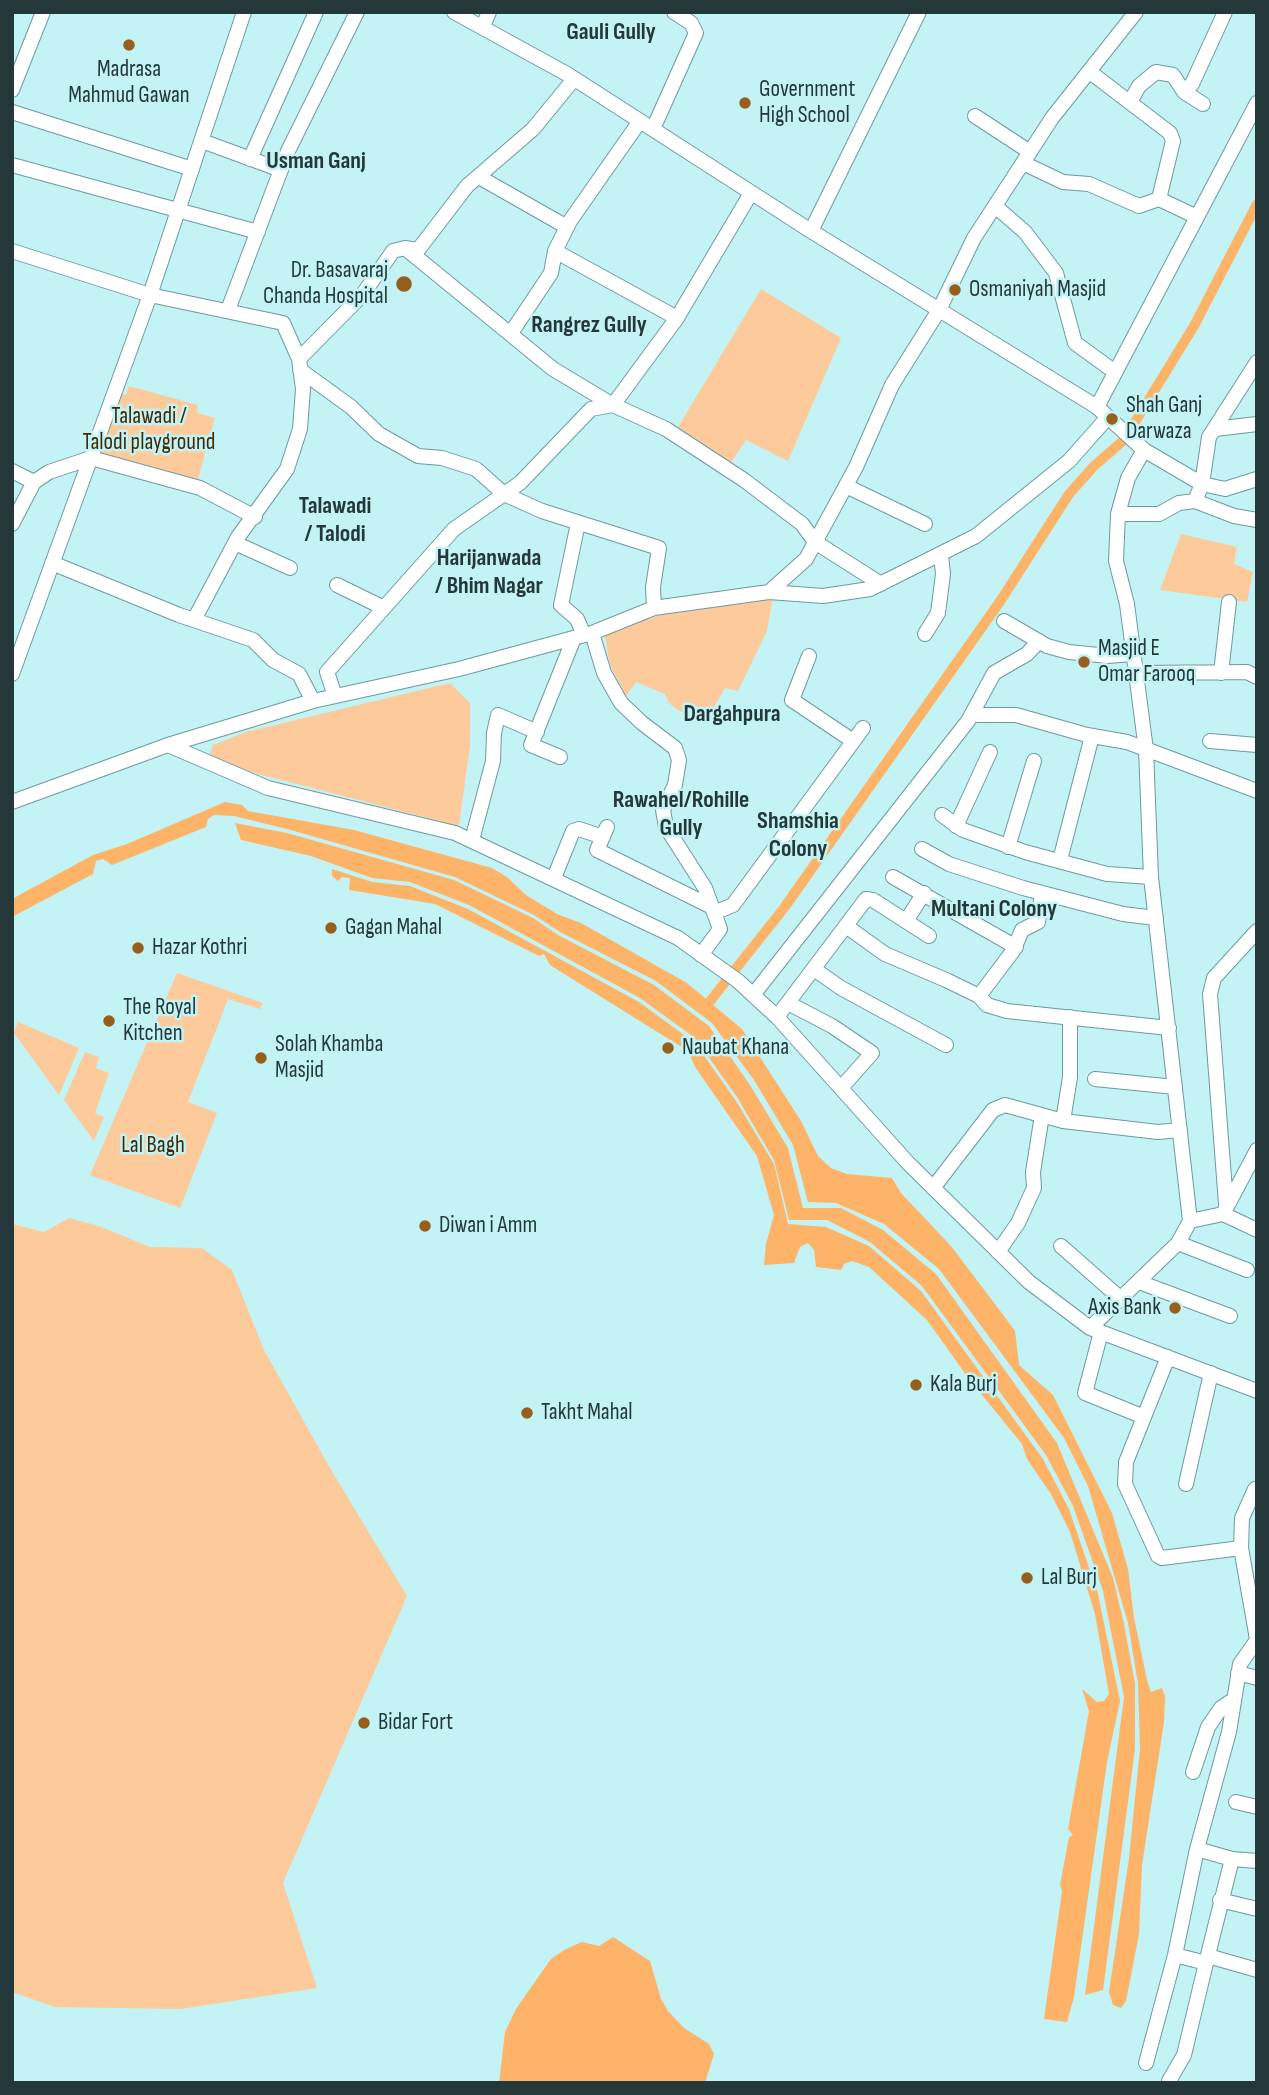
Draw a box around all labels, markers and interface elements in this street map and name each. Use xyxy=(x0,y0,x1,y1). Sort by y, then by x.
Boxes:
district label: Gauli Gully xyxy=(566,19,656,47)
marker: Madrasa Mahmud Gawan xyxy=(121,37,137,53)
place label: Madrasa Mahmud Gawan xyxy=(68,56,190,110)
place label: Government High School xyxy=(759,76,855,130)
marker: Government High School xyxy=(737,95,753,111)
district label: Usman Ganj xyxy=(266,148,366,176)
place label: Dr. Basavaraj Chanda Hospital xyxy=(263,257,388,311)
marker: Dr. Basavaraj Chanda Hospital xyxy=(394,274,414,294)
place label: Osmaniyah Masjid xyxy=(969,276,1106,304)
marker: Osmaniyah Masjid xyxy=(947,282,963,298)
district label: Rangrez Gully xyxy=(531,312,647,340)
place label: Shah Ganj Darwaza xyxy=(1126,392,1202,446)
park label: Talawadi / Talodi playground xyxy=(83,403,215,457)
marker: Shah Ganj Darwaza xyxy=(1104,411,1120,427)
district label: Talawadi / Talodi xyxy=(299,493,371,549)
district label: Harijanwada / Bhim Nagar xyxy=(435,545,543,601)
place label: Masjid E Omar Farooq xyxy=(1098,635,1195,689)
marker: Masjid E Omar Farooq xyxy=(1076,654,1092,670)
district label: Dargahpura xyxy=(683,701,781,729)
district label: Rawahel/Rohille Gully xyxy=(613,787,749,843)
district label: Shamshia Colony xyxy=(757,808,839,864)
district label: Multani Colony xyxy=(931,896,1057,924)
place label: Gagan Mahal xyxy=(345,914,442,942)
marker: Gagan Mahal xyxy=(323,920,339,936)
place label: Hazar Kothri xyxy=(152,934,247,962)
marker: Hazar Kothri xyxy=(130,940,146,956)
place label: The Royal Kitchen xyxy=(123,994,196,1048)
marker: The Royal Kitchen xyxy=(101,1013,117,1029)
place label: Solah Khamba Masjid xyxy=(275,1031,383,1085)
place label: Naubat Khana xyxy=(682,1034,789,1062)
marker: Naubat Khana xyxy=(660,1040,676,1056)
marker: Solah Khamba Masjid xyxy=(253,1050,269,1066)
park label: Lal Bagh xyxy=(121,1132,185,1160)
place label: Diwan i Amm xyxy=(439,1212,537,1240)
marker: Diwan i Amm xyxy=(417,1218,433,1234)
place label: Axis Bank xyxy=(1088,1294,1161,1322)
marker: Axis Bank xyxy=(1167,1300,1183,1316)
place label: Kala Burj xyxy=(930,1371,996,1399)
marker: Kala Burj xyxy=(908,1377,924,1393)
place label: Takht Mahal xyxy=(541,1399,633,1427)
marker: Takht Mahal xyxy=(519,1405,535,1421)
place label: Lal Burj xyxy=(1041,1564,1097,1592)
marker: Lal Burj xyxy=(1019,1570,1035,1586)
place label: Bidar Fort xyxy=(378,1709,453,1737)
marker: Bidar Fort xyxy=(356,1715,372,1731)

